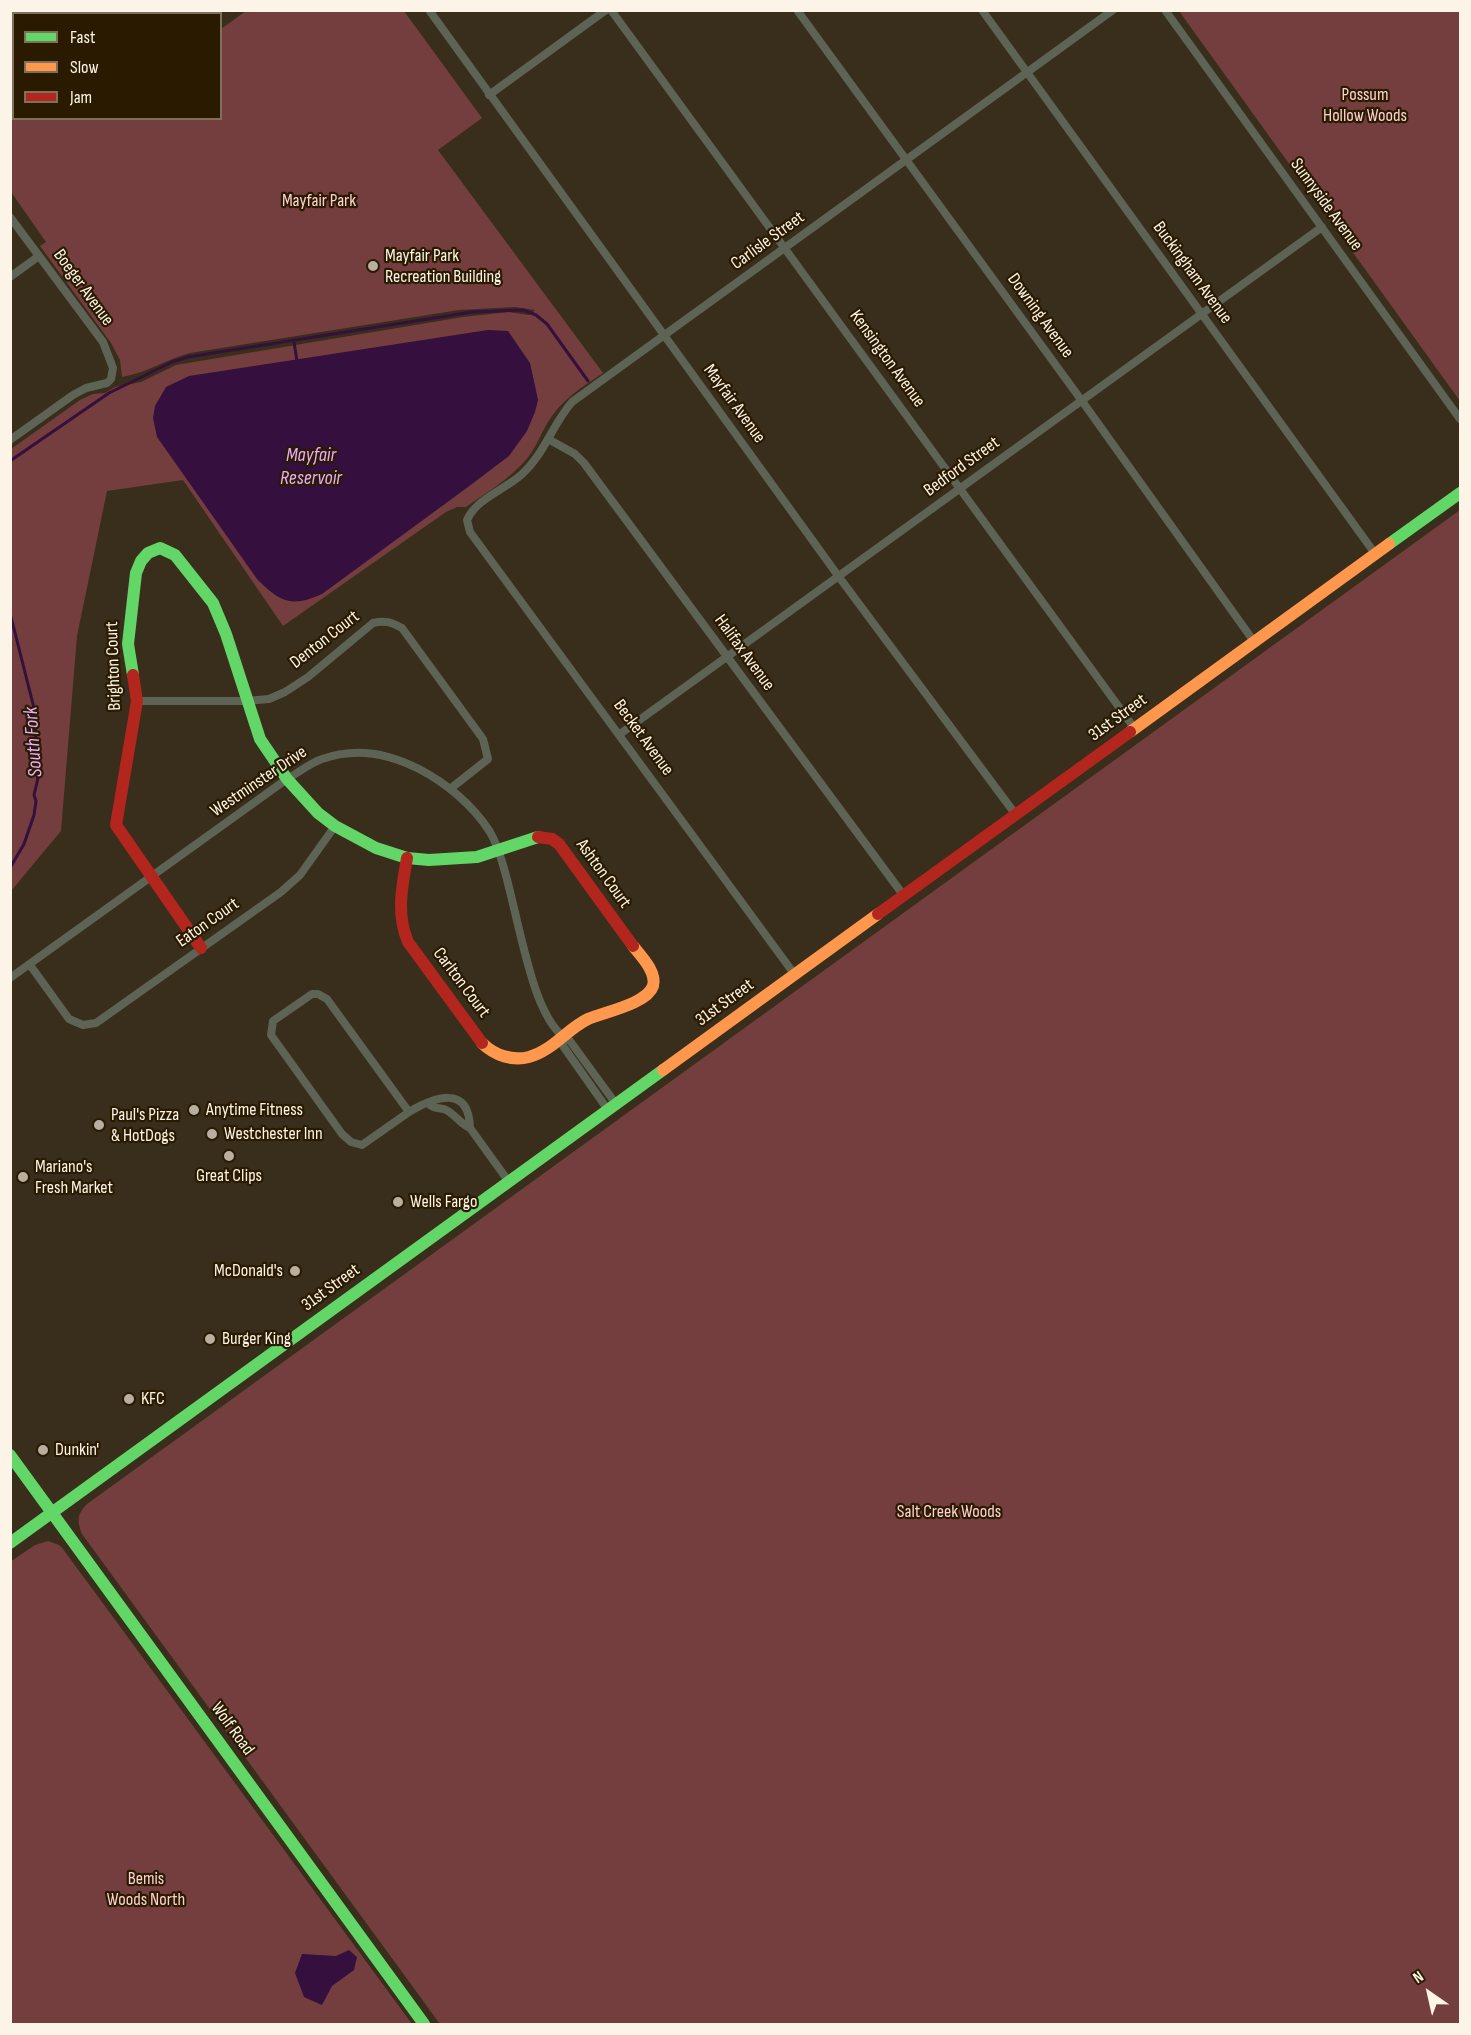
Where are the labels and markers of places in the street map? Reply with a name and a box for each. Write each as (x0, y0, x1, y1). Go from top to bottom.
place label: Mayfair Park Recreation Building (385, 245, 501, 288)
marker: Mayfair Park Recreation Building (366, 259, 380, 273)
place label: Anytime Fitness (206, 1099, 303, 1121)
marker: Anytime Fitness (187, 1103, 201, 1117)
place label: Paul's Pizza & HotDogs (111, 1104, 179, 1146)
marker: Paul's Pizza & HotDogs (92, 1118, 106, 1132)
place label: Westchester Inn (224, 1123, 323, 1145)
marker: Westchester Inn (205, 1127, 219, 1141)
marker: Great Clips (222, 1149, 236, 1163)
place label: Mariano's Fresh Market (35, 1156, 113, 1198)
place label: Great Clips (196, 1165, 262, 1187)
marker: Mariano's Fresh Market (16, 1170, 30, 1184)
place label: Wells Fargo (410, 1191, 477, 1213)
marker: Wells Fargo (391, 1195, 405, 1209)
place label: McDonald's (214, 1260, 283, 1282)
marker: McDonald's (288, 1264, 302, 1278)
place label: Burger King (222, 1328, 291, 1350)
marker: Burger King (203, 1332, 217, 1346)
place label: KFC (141, 1388, 165, 1410)
marker: KFC (122, 1392, 136, 1406)
place label: Dunkin' (55, 1439, 99, 1461)
marker: Dunkin' (36, 1443, 50, 1457)

